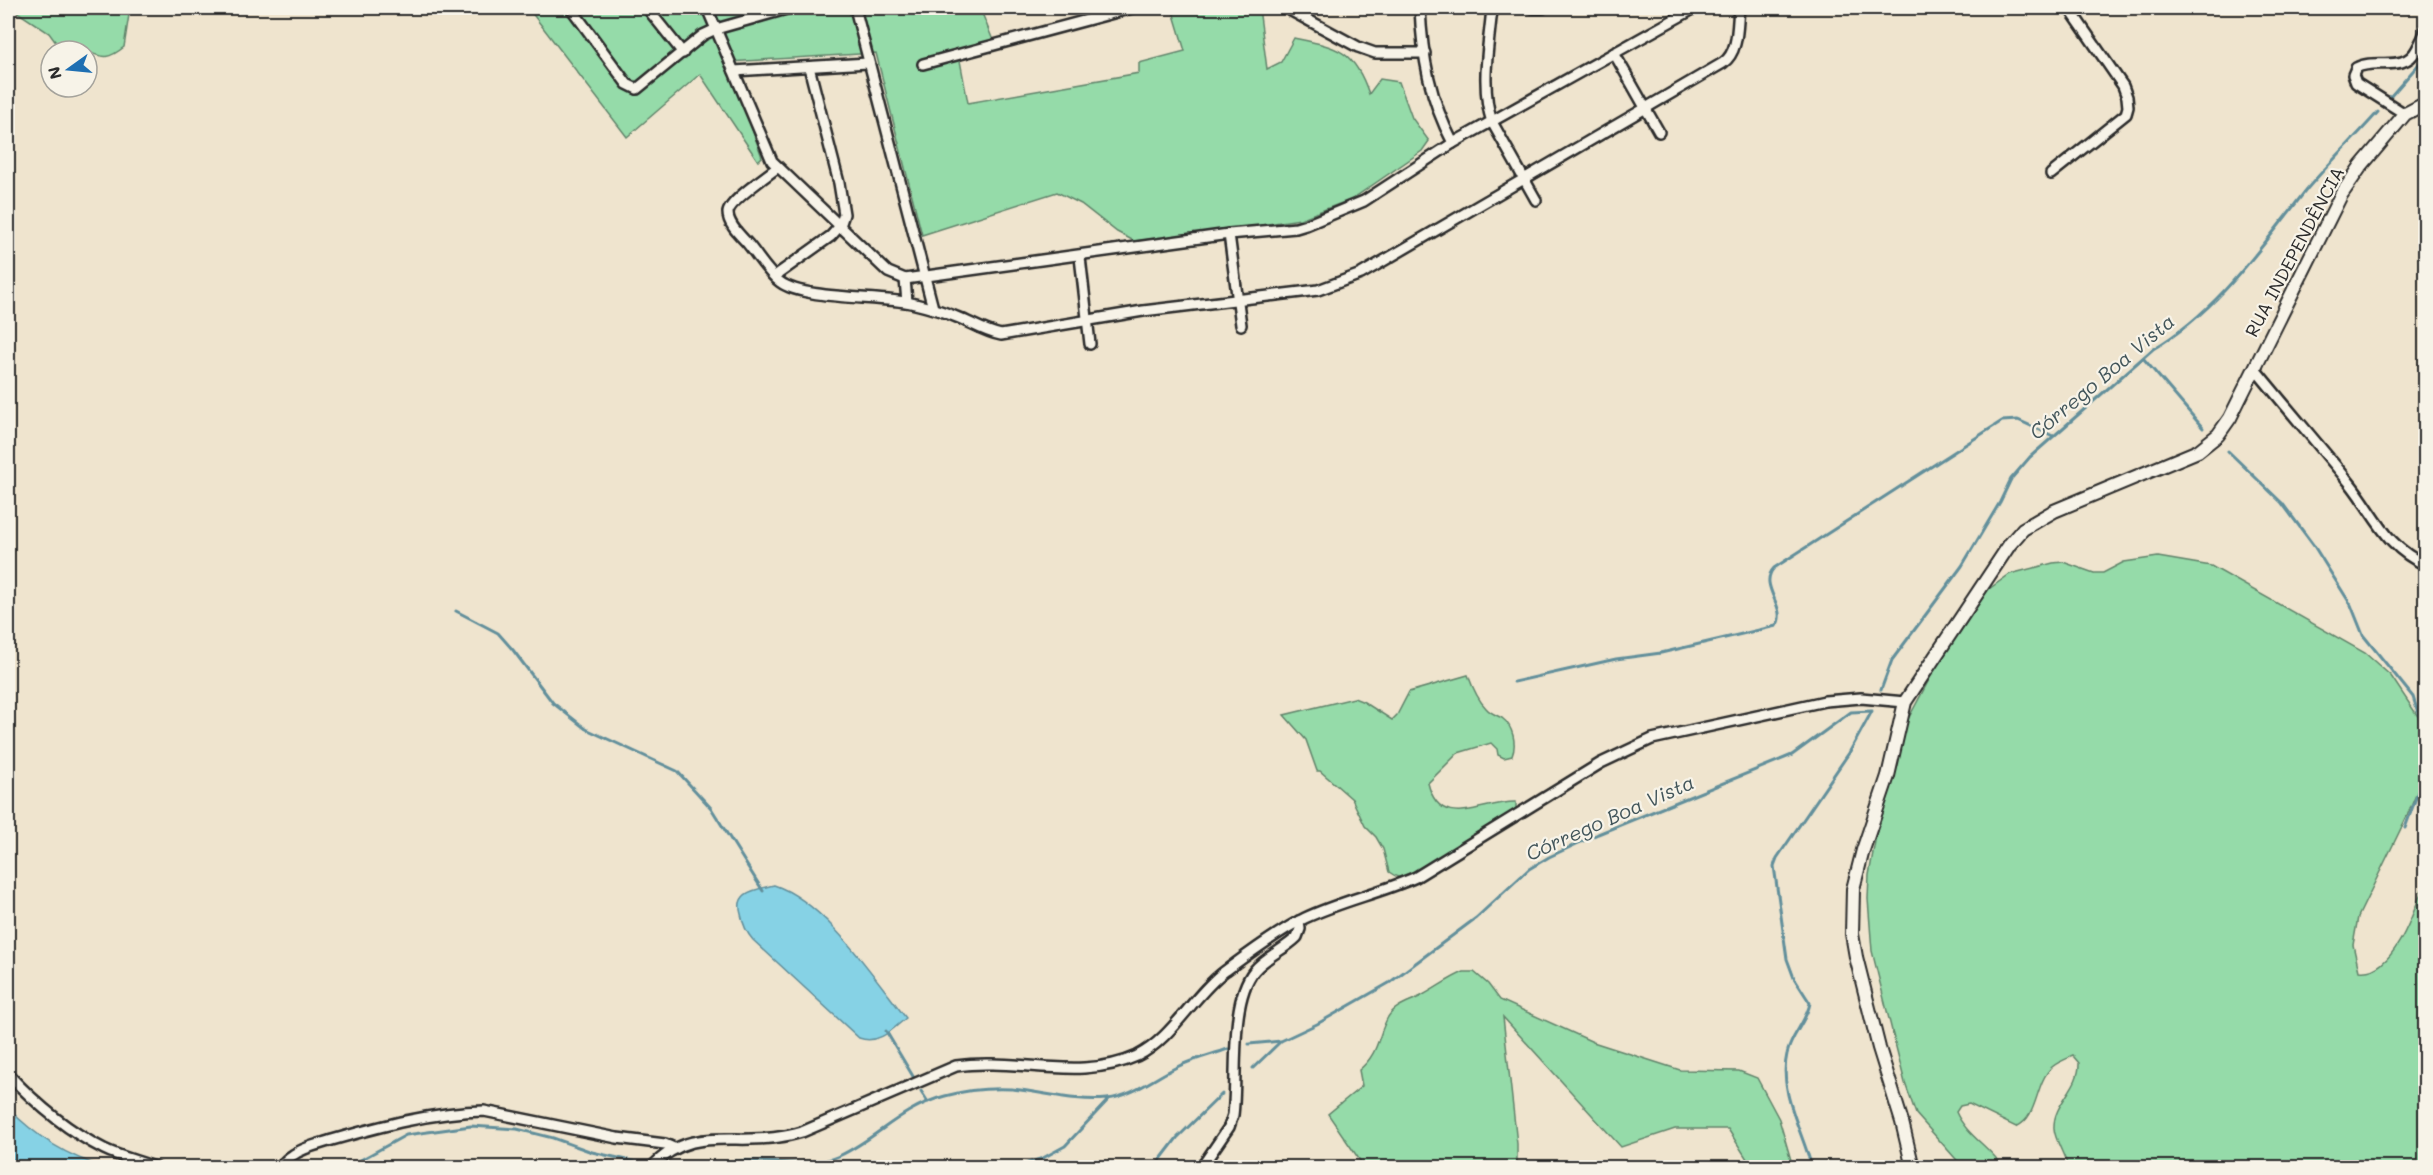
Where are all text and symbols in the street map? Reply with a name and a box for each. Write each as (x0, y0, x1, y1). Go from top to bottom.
north arrow (39, 39, 99, 99)
text: N (42, 64, 66, 82)
street label: RUA INDEPENDÊNCIA (2239, 162, 2349, 341)
water label: Córrego Boa Vista (2023, 308, 2179, 445)
water label: Córrego Boa Vista (1521, 768, 1698, 866)

